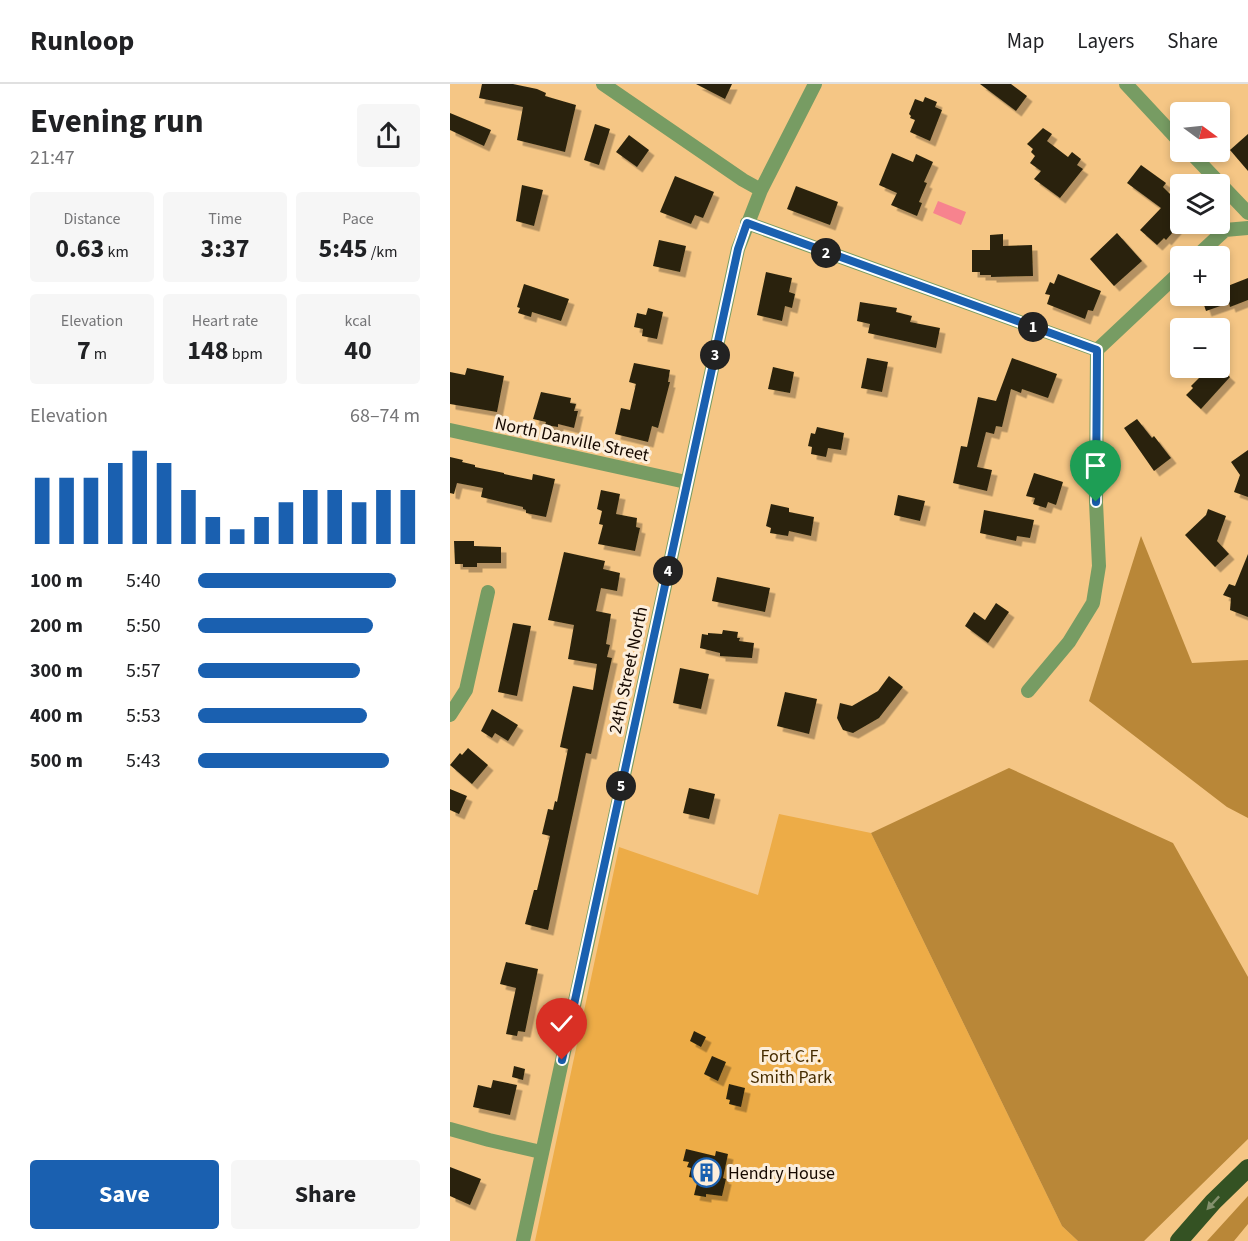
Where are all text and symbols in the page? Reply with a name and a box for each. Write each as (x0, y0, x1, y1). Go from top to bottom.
text: Runloop (30, 21, 134, 61)
text: Map (1007, 26, 1044, 56)
text: Layers (1077, 26, 1134, 56)
text: Share (1167, 26, 1218, 56)
text: Evening run (30, 98, 204, 145)
north arrow (1170, 102, 1230, 162)
map controls (1170, 102, 1230, 378)
button: share (357, 104, 420, 167)
text: 21:47 (30, 144, 75, 172)
button: layers (1170, 174, 1230, 234)
text: Distance (64, 208, 120, 230)
text: Time (208, 208, 242, 230)
text: Pace (342, 208, 374, 230)
text: 0.63 (55, 230, 104, 267)
text: 3:37 (201, 230, 249, 267)
text: 5:45 (319, 230, 368, 267)
pin: 2 (811, 238, 841, 268)
text: km (104, 241, 129, 263)
text: /km (368, 241, 397, 263)
text: 2 (822, 242, 830, 264)
button: + (1170, 246, 1230, 306)
text: Elevation (61, 310, 123, 332)
text: Heart rate (192, 310, 258, 332)
text: kcal (345, 310, 371, 332)
pin: 1 (1018, 312, 1048, 342)
text: 1 (1029, 316, 1037, 338)
button: − (1170, 318, 1230, 378)
text: 7 (77, 332, 91, 369)
text: 148 (187, 332, 228, 369)
text: 40 (344, 332, 372, 369)
pin: 3 (700, 340, 730, 370)
text: m (91, 343, 107, 365)
text: bpm (228, 343, 263, 365)
text: 3 (711, 344, 719, 366)
text: Elevation (30, 402, 108, 430)
text: 68–74 m (350, 402, 420, 430)
street label: North Danville Street (493, 411, 651, 468)
pin (1070, 440, 1121, 502)
icon: arrive (1079, 449, 1112, 482)
pin: 4 (653, 556, 683, 586)
text: 4 (664, 560, 672, 582)
text: 100 m (30, 567, 83, 595)
text: 5:40 (126, 567, 161, 595)
street label: 24th Street North (603, 604, 654, 736)
text: 200 m (30, 612, 83, 640)
text: 5:50 (126, 612, 161, 640)
text: 300 m (30, 657, 83, 685)
text: 5:57 (126, 657, 161, 685)
text: 400 m (30, 702, 83, 730)
text: 5:53 (126, 702, 161, 730)
text: 500 m (30, 747, 83, 775)
text: 5:43 (126, 747, 161, 775)
pin: 5 (606, 771, 636, 801)
text: 5 (617, 775, 625, 797)
pin (536, 998, 587, 1060)
icon: check (545, 1007, 578, 1040)
park label: Fort C.F. Smith Park (750, 1044, 832, 1090)
building icon: Hendry House (691, 1157, 723, 1189)
button: Save (30, 1160, 219, 1229)
button: Share (231, 1160, 420, 1229)
place label: Hendry House (728, 1161, 835, 1186)
one-way arrow (1206, 1196, 1220, 1211)

